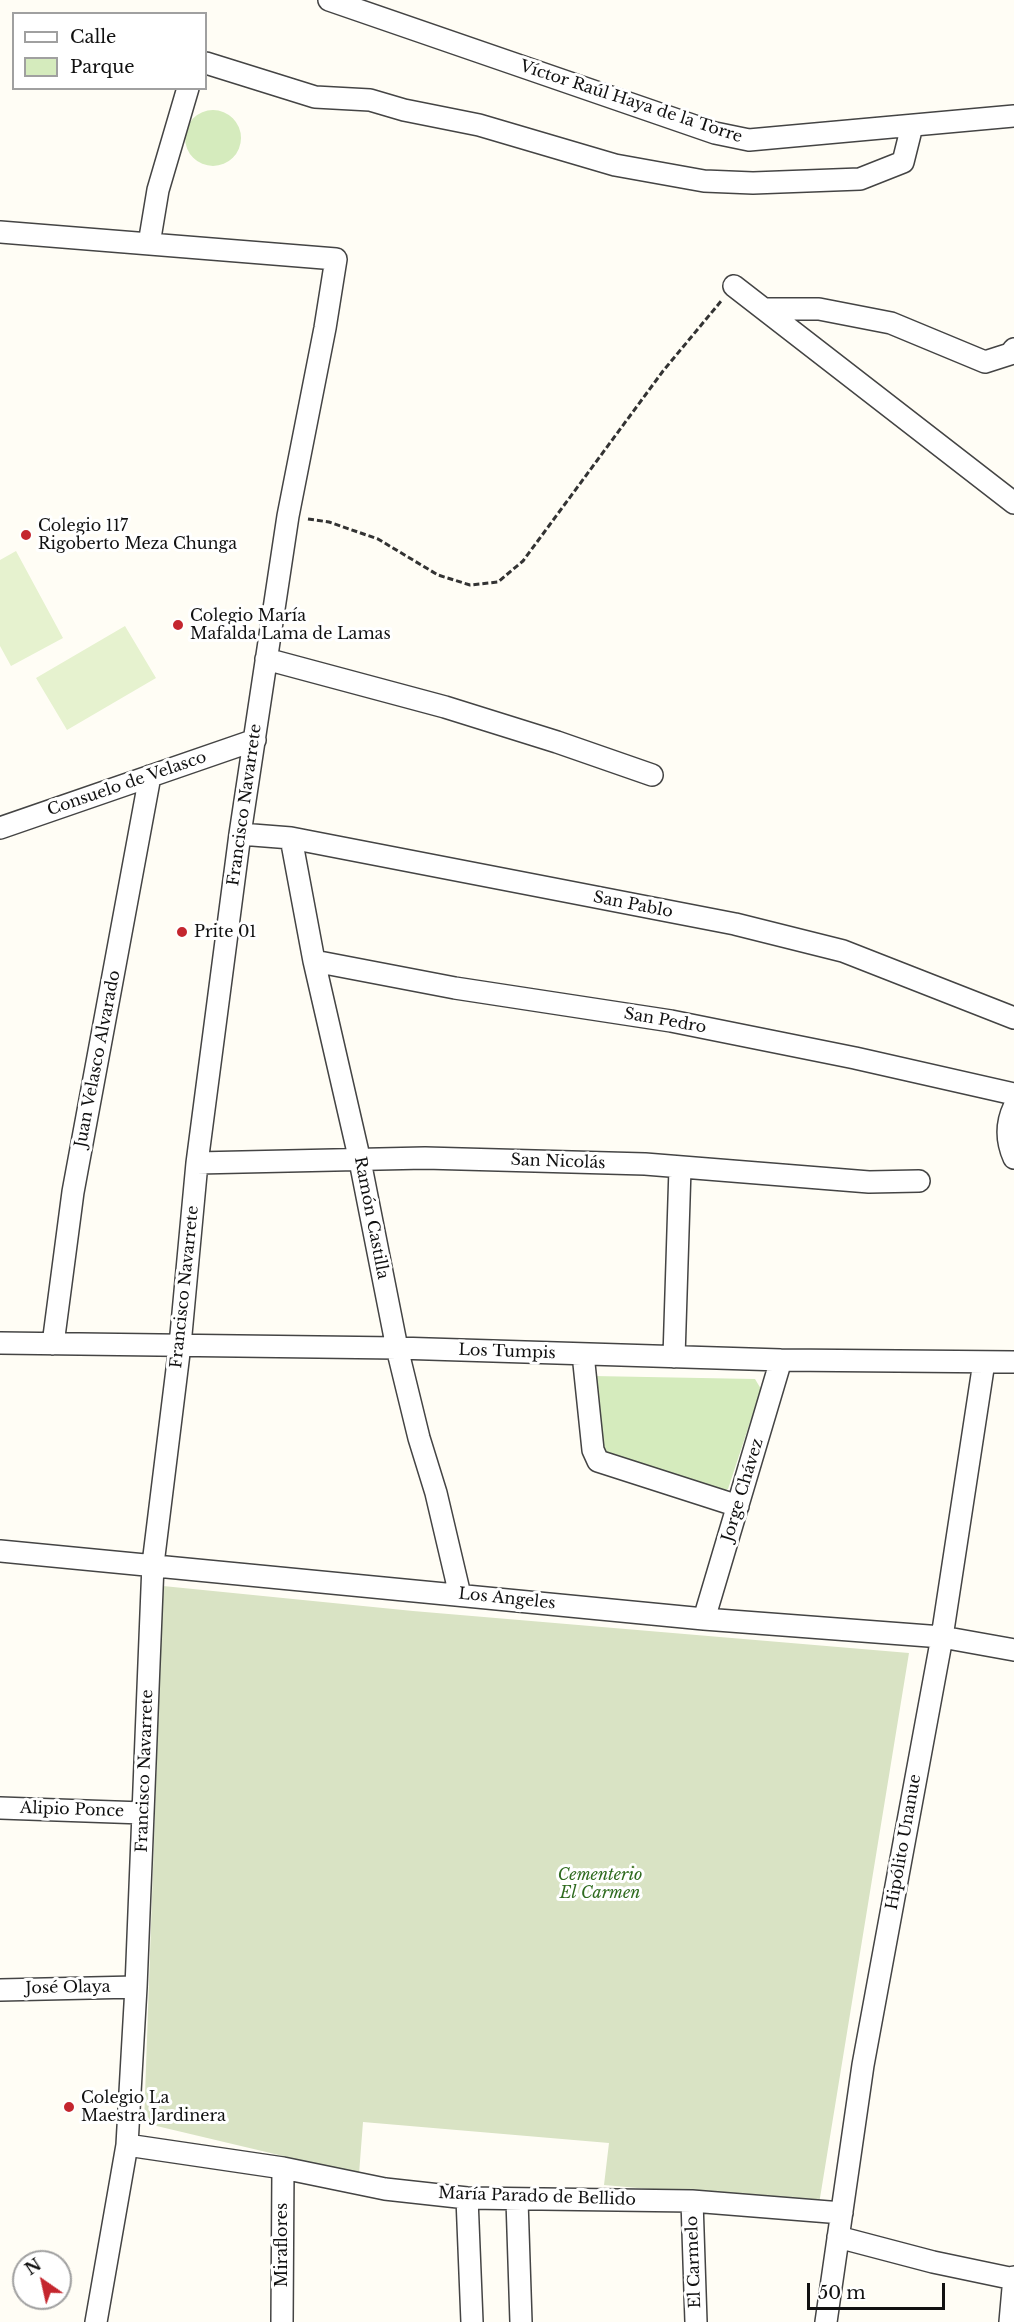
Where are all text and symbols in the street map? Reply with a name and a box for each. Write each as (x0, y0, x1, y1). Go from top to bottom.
legend (12, 12, 207, 90)
text: Calle (70, 26, 116, 48)
text: Parque (70, 56, 135, 78)
street label: Víctor Raúl Haya de la Torre (517, 57, 745, 147)
place label: Colegio 117 Rigoberto Meza Chunga (38, 516, 237, 554)
marker: Colegio 117 Rigoberto Meza Chunga (19, 528, 33, 542)
place label: Colegio María Mafalda Lama de Lamas (190, 606, 391, 644)
marker: Colegio María Mafalda Lama de Lamas (171, 618, 185, 632)
street label: Francisco Navarrete (224, 723, 266, 887)
street label: Consuelo de Velasco (45, 748, 209, 820)
street label: San Pablo (592, 888, 674, 922)
place label: Prite 01 (194, 922, 256, 942)
marker: Prite 01 (175, 925, 189, 939)
street label: Juan Velasco Alvarado (71, 969, 125, 1149)
street label: San Pedro (622, 1004, 708, 1038)
street label: San Nicolás (510, 1151, 606, 1173)
street label: Ramón Castilla (350, 1155, 392, 1281)
street label: Francisco Navarrete (167, 1205, 203, 1369)
street label: Los Tumpis (458, 1341, 556, 1363)
street label: Jorge Chávez (718, 1436, 768, 1544)
street label: Los Angeles (457, 1584, 557, 1614)
street label: Francisco Navarrete (133, 1689, 157, 1853)
street label: Hipólito Unanue (883, 1773, 925, 1911)
street label: Alipio Ponce (20, 1799, 124, 1821)
park label: Cementerio El Carmen (558, 1865, 642, 1903)
street label: José Olaya (25, 1978, 111, 1998)
place label: Colegio La Maestra Jardinera (81, 2088, 226, 2126)
marker: Colegio La Maestra Jardinera (62, 2100, 76, 2114)
street label: María Parado de Bellido (438, 2184, 636, 2210)
street label: Miraflores (272, 2203, 292, 2287)
street label: El Carmelo (683, 2215, 705, 2309)
north arrow (12, 2250, 72, 2310)
text: N (21, 2254, 45, 2279)
scale bar (810, 2271, 948, 2309)
text: 50 m (818, 2282, 866, 2304)

